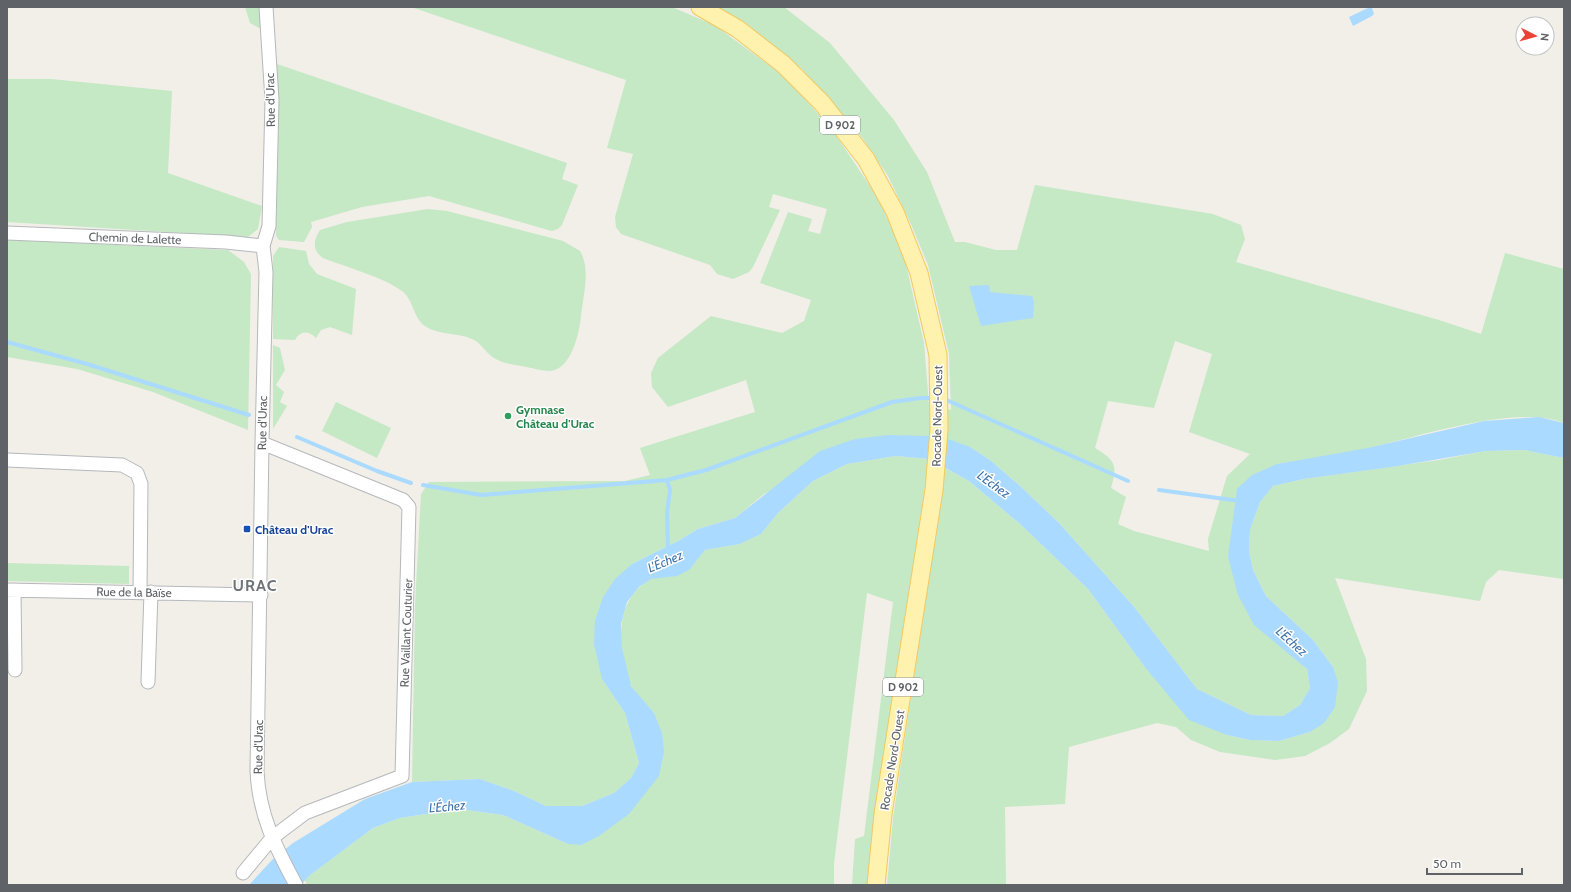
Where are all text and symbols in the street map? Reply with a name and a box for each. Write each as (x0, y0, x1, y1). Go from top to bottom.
north arrow (1515, 16, 1555, 56)
text: N (1538, 32, 1552, 42)
street label: Rue d'Urac (262, 72, 278, 127)
road number: D 902 (820, 116, 860, 134)
street label: Chemin de Lalette (88, 229, 182, 247)
street label: Rocade Nord-Ouest (929, 365, 945, 467)
street label: Rue d'Urac (254, 395, 270, 450)
place label: Gymnase Château d'Urac (516, 402, 595, 431)
marker: Gymnase Château d'Urac (503, 411, 513, 421)
water label: L'Échez (974, 466, 1014, 502)
place label: Château d'Urac (255, 522, 334, 537)
marker: Château d'Urac (242, 524, 252, 534)
water label: L'Échez (645, 545, 685, 576)
district label: URAC (232, 576, 278, 595)
street label: Rue Vaillant Couturier (397, 578, 415, 688)
street label: Rue de la Baïse (96, 584, 172, 600)
water label: L'Échez (1273, 622, 1312, 660)
road number: D 902 (883, 678, 923, 696)
street label: Rocade Nord-Ouest (877, 709, 907, 811)
street label: Rue d'Urac (250, 719, 266, 774)
water label: L'Échez (428, 795, 466, 816)
scale bar (1427, 850, 1522, 876)
text: 50 m (1433, 856, 1461, 871)

